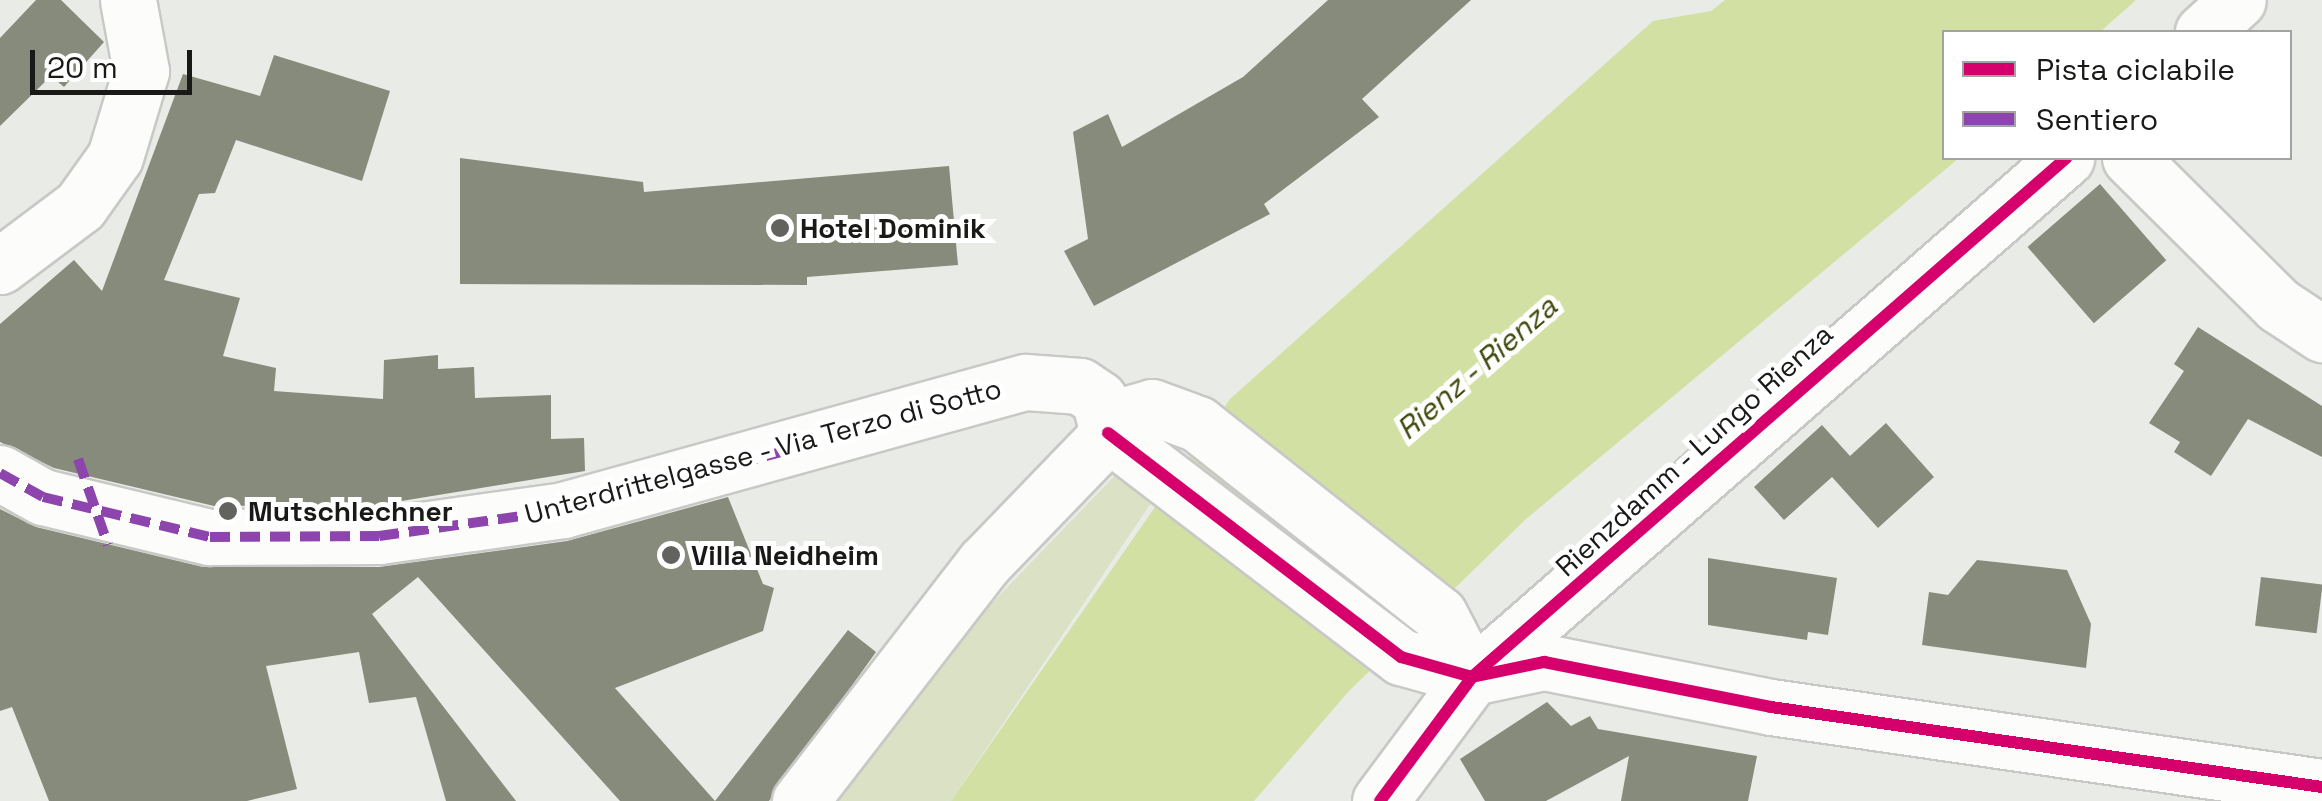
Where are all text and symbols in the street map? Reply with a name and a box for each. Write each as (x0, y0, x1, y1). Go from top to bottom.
scale bar (35, 30, 198, 92)
legend (1942, 30, 2292, 160)
text: 20 m (47, 48, 118, 87)
text: Pista ciclabile (2036, 50, 2235, 89)
text: Sentiero (2036, 100, 2158, 139)
place label: Hotel Dominik (800, 211, 986, 245)
marker: Hotel Dominik (769, 217, 791, 239)
water label: Rienz - Rienza (1389, 288, 1565, 448)
street label: Rienzdamm - Lungo Rienza (1548, 316, 1840, 584)
street label: Unterdrittelgasse - Via Terzo di Sotto (520, 371, 1006, 531)
place label: Mutschlechner (248, 494, 453, 528)
marker: Mutschlechner (217, 500, 239, 522)
place label: Villa Neidheim (691, 538, 879, 572)
marker: Villa Neidheim (660, 544, 682, 566)

